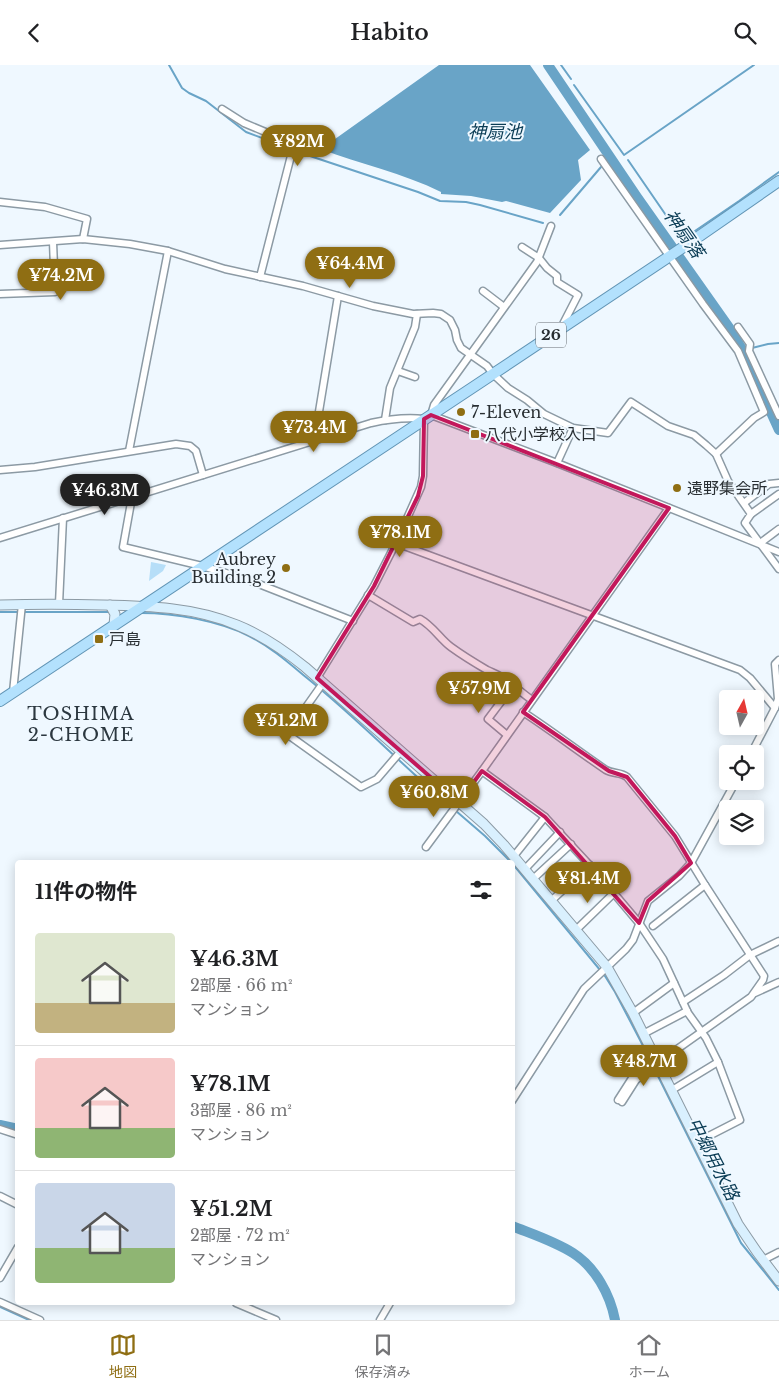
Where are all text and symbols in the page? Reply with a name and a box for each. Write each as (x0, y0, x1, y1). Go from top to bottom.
icon: back (20, 19, 48, 47)
text: Habito (350, 19, 429, 46)
icon: search (731, 19, 759, 47)
water label: 神扇池 (468, 121, 524, 143)
pin: ¥82M (268, 124, 328, 167)
text: ¥82M (272, 131, 324, 151)
water label: 神扇落 (660, 206, 710, 265)
pin: ¥64.4M (309, 247, 391, 289)
text: ¥64.4M (316, 253, 384, 273)
pin: ¥74.2M (20, 259, 102, 301)
text: ¥74.2M (28, 265, 94, 285)
road number: 26 (536, 323, 566, 347)
place label: 7-Eleven (471, 402, 541, 422)
marker: 7-Eleven (455, 406, 467, 418)
pin: ¥73.4M (273, 411, 355, 453)
text: ¥73.4M (281, 417, 347, 437)
place label: 八代小学校入口 (485, 424, 597, 444)
marker: 八代小学校入口 (469, 428, 481, 440)
pin: ¥46.3M (64, 473, 146, 516)
place label: 遠野集会所 (687, 478, 767, 498)
text: ¥46.3M (71, 480, 139, 500)
marker: 遠野集会所 (671, 482, 683, 494)
pin: ¥78.1M (359, 515, 441, 558)
text: ¥78.1M (369, 522, 431, 542)
place label: Aubrey Building 2 (191, 549, 277, 587)
marker: Aubrey Building 2 (280, 562, 292, 574)
place label: 戸島 (109, 629, 141, 649)
marker: 戸島 (93, 633, 105, 645)
pin: ¥57.9M (438, 671, 520, 714)
text: ¥57.9M (447, 678, 511, 698)
north arrow (719, 690, 764, 735)
map controls (719, 690, 764, 845)
district label: TOSHIMA 2-CHOME (27, 703, 135, 746)
pin: ¥51.2M (245, 703, 327, 746)
text: ¥51.2M (254, 710, 318, 730)
button: locate (719, 745, 764, 790)
pin: ¥60.8M (393, 775, 475, 818)
text: ¥60.8M (400, 782, 468, 802)
button: layers (719, 800, 764, 845)
pin: ¥81.4M (547, 861, 629, 904)
text: ¥81.4M (556, 868, 620, 888)
icon: filters (467, 876, 495, 904)
text: 11件の物件 (35, 879, 137, 905)
text: ¥46.3M (190, 946, 279, 972)
icon: home (75, 953, 135, 1013)
text: 2部屋 · 66 m² (190, 975, 293, 995)
text: マンション (190, 999, 270, 1019)
pin: ¥48.7M (603, 1045, 685, 1087)
text: ¥48.7M (611, 1051, 677, 1071)
text: ¥78.1M (190, 1071, 271, 1097)
icon: home (75, 1078, 135, 1138)
text: 3部屋 · 86 m² (190, 1100, 292, 1120)
water label: 中郷用水路 (683, 1114, 744, 1206)
text: マンション (190, 1124, 270, 1144)
text: ¥51.2M (190, 1196, 273, 1222)
icon: home (75, 1203, 135, 1263)
text: 2部屋 · 72 m² (190, 1225, 290, 1245)
text: マンション (190, 1249, 270, 1269)
tab: 地図 (109, 1331, 137, 1381)
tab: 保存済み (355, 1331, 411, 1381)
tab: ホーム (628, 1331, 670, 1381)

